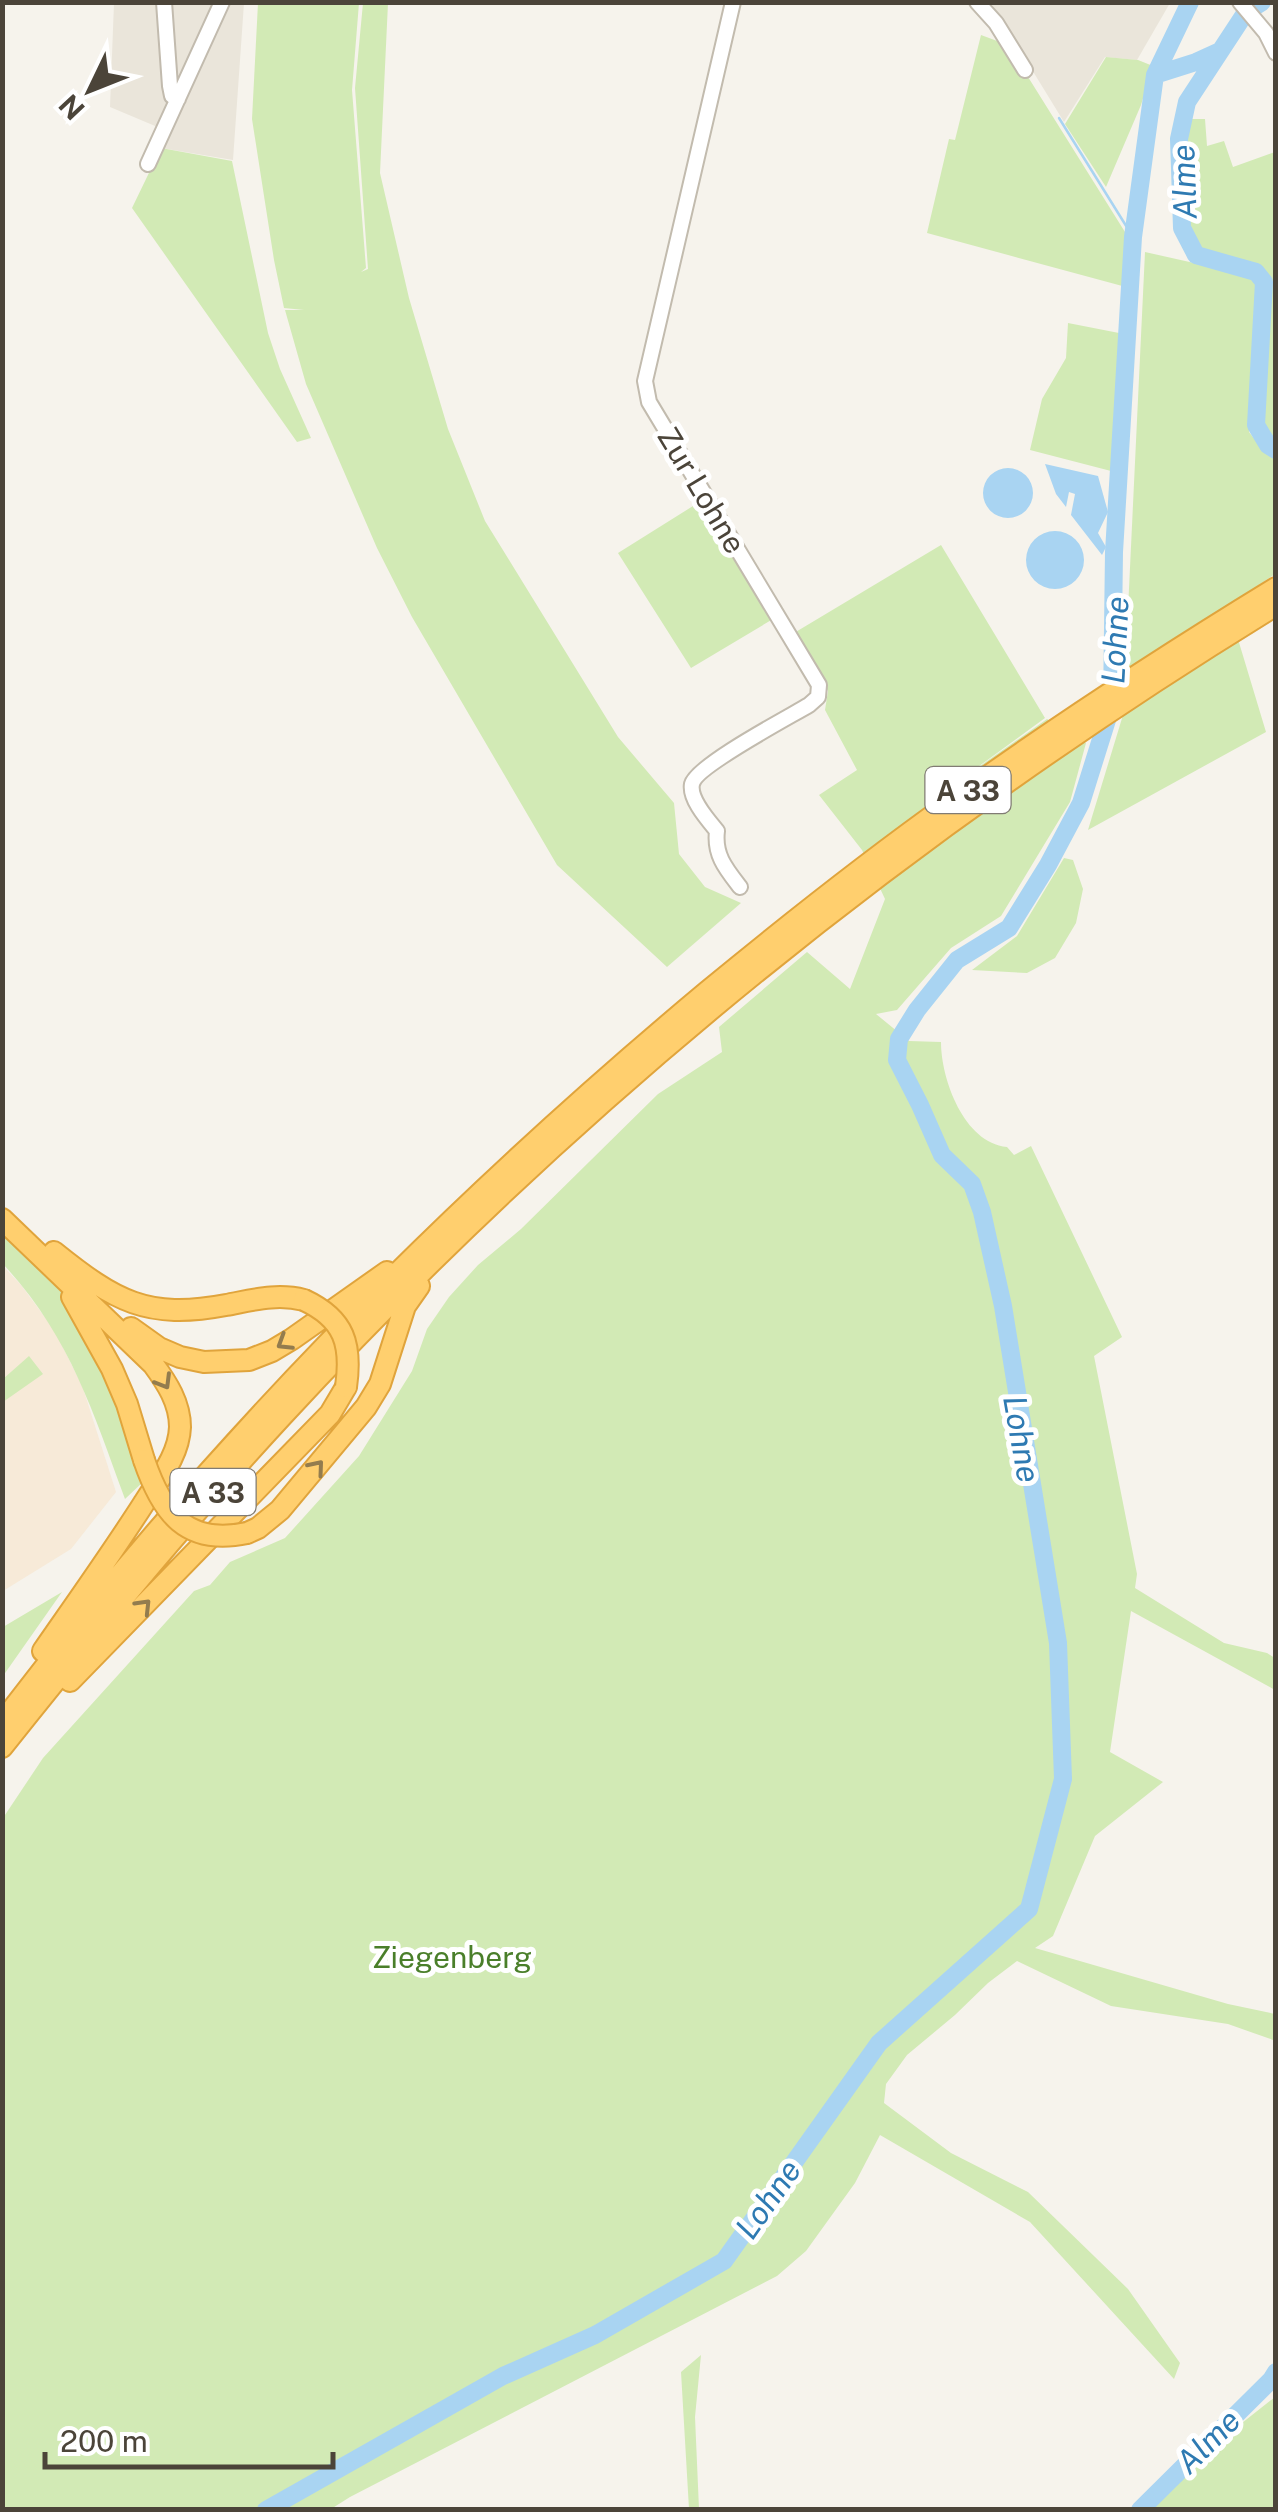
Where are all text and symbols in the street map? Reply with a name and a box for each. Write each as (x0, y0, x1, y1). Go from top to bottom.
north arrow (40, 40, 140, 140)
text: N (52, 88, 91, 127)
water label: Alme (1164, 144, 1204, 220)
street label: Zur Lohne (650, 420, 754, 560)
water label: Lohne (1094, 595, 1136, 685)
road number: A 33 (926, 767, 1010, 813)
one-way arrow (277, 1331, 295, 1350)
one-way arrow (152, 1371, 171, 1389)
water label: Lohne (996, 1393, 1048, 1485)
one-way arrow (305, 1460, 323, 1478)
road number: A 33 (170, 1469, 256, 1515)
one-way arrow (132, 1600, 150, 1618)
park label: Ziegenberg (372, 1939, 532, 1975)
water label: Lohne (728, 2152, 808, 2246)
water label: Alme (1168, 2401, 1248, 2481)
scale bar (45, 2407, 332, 2469)
text: 200 m (60, 2423, 148, 2459)

